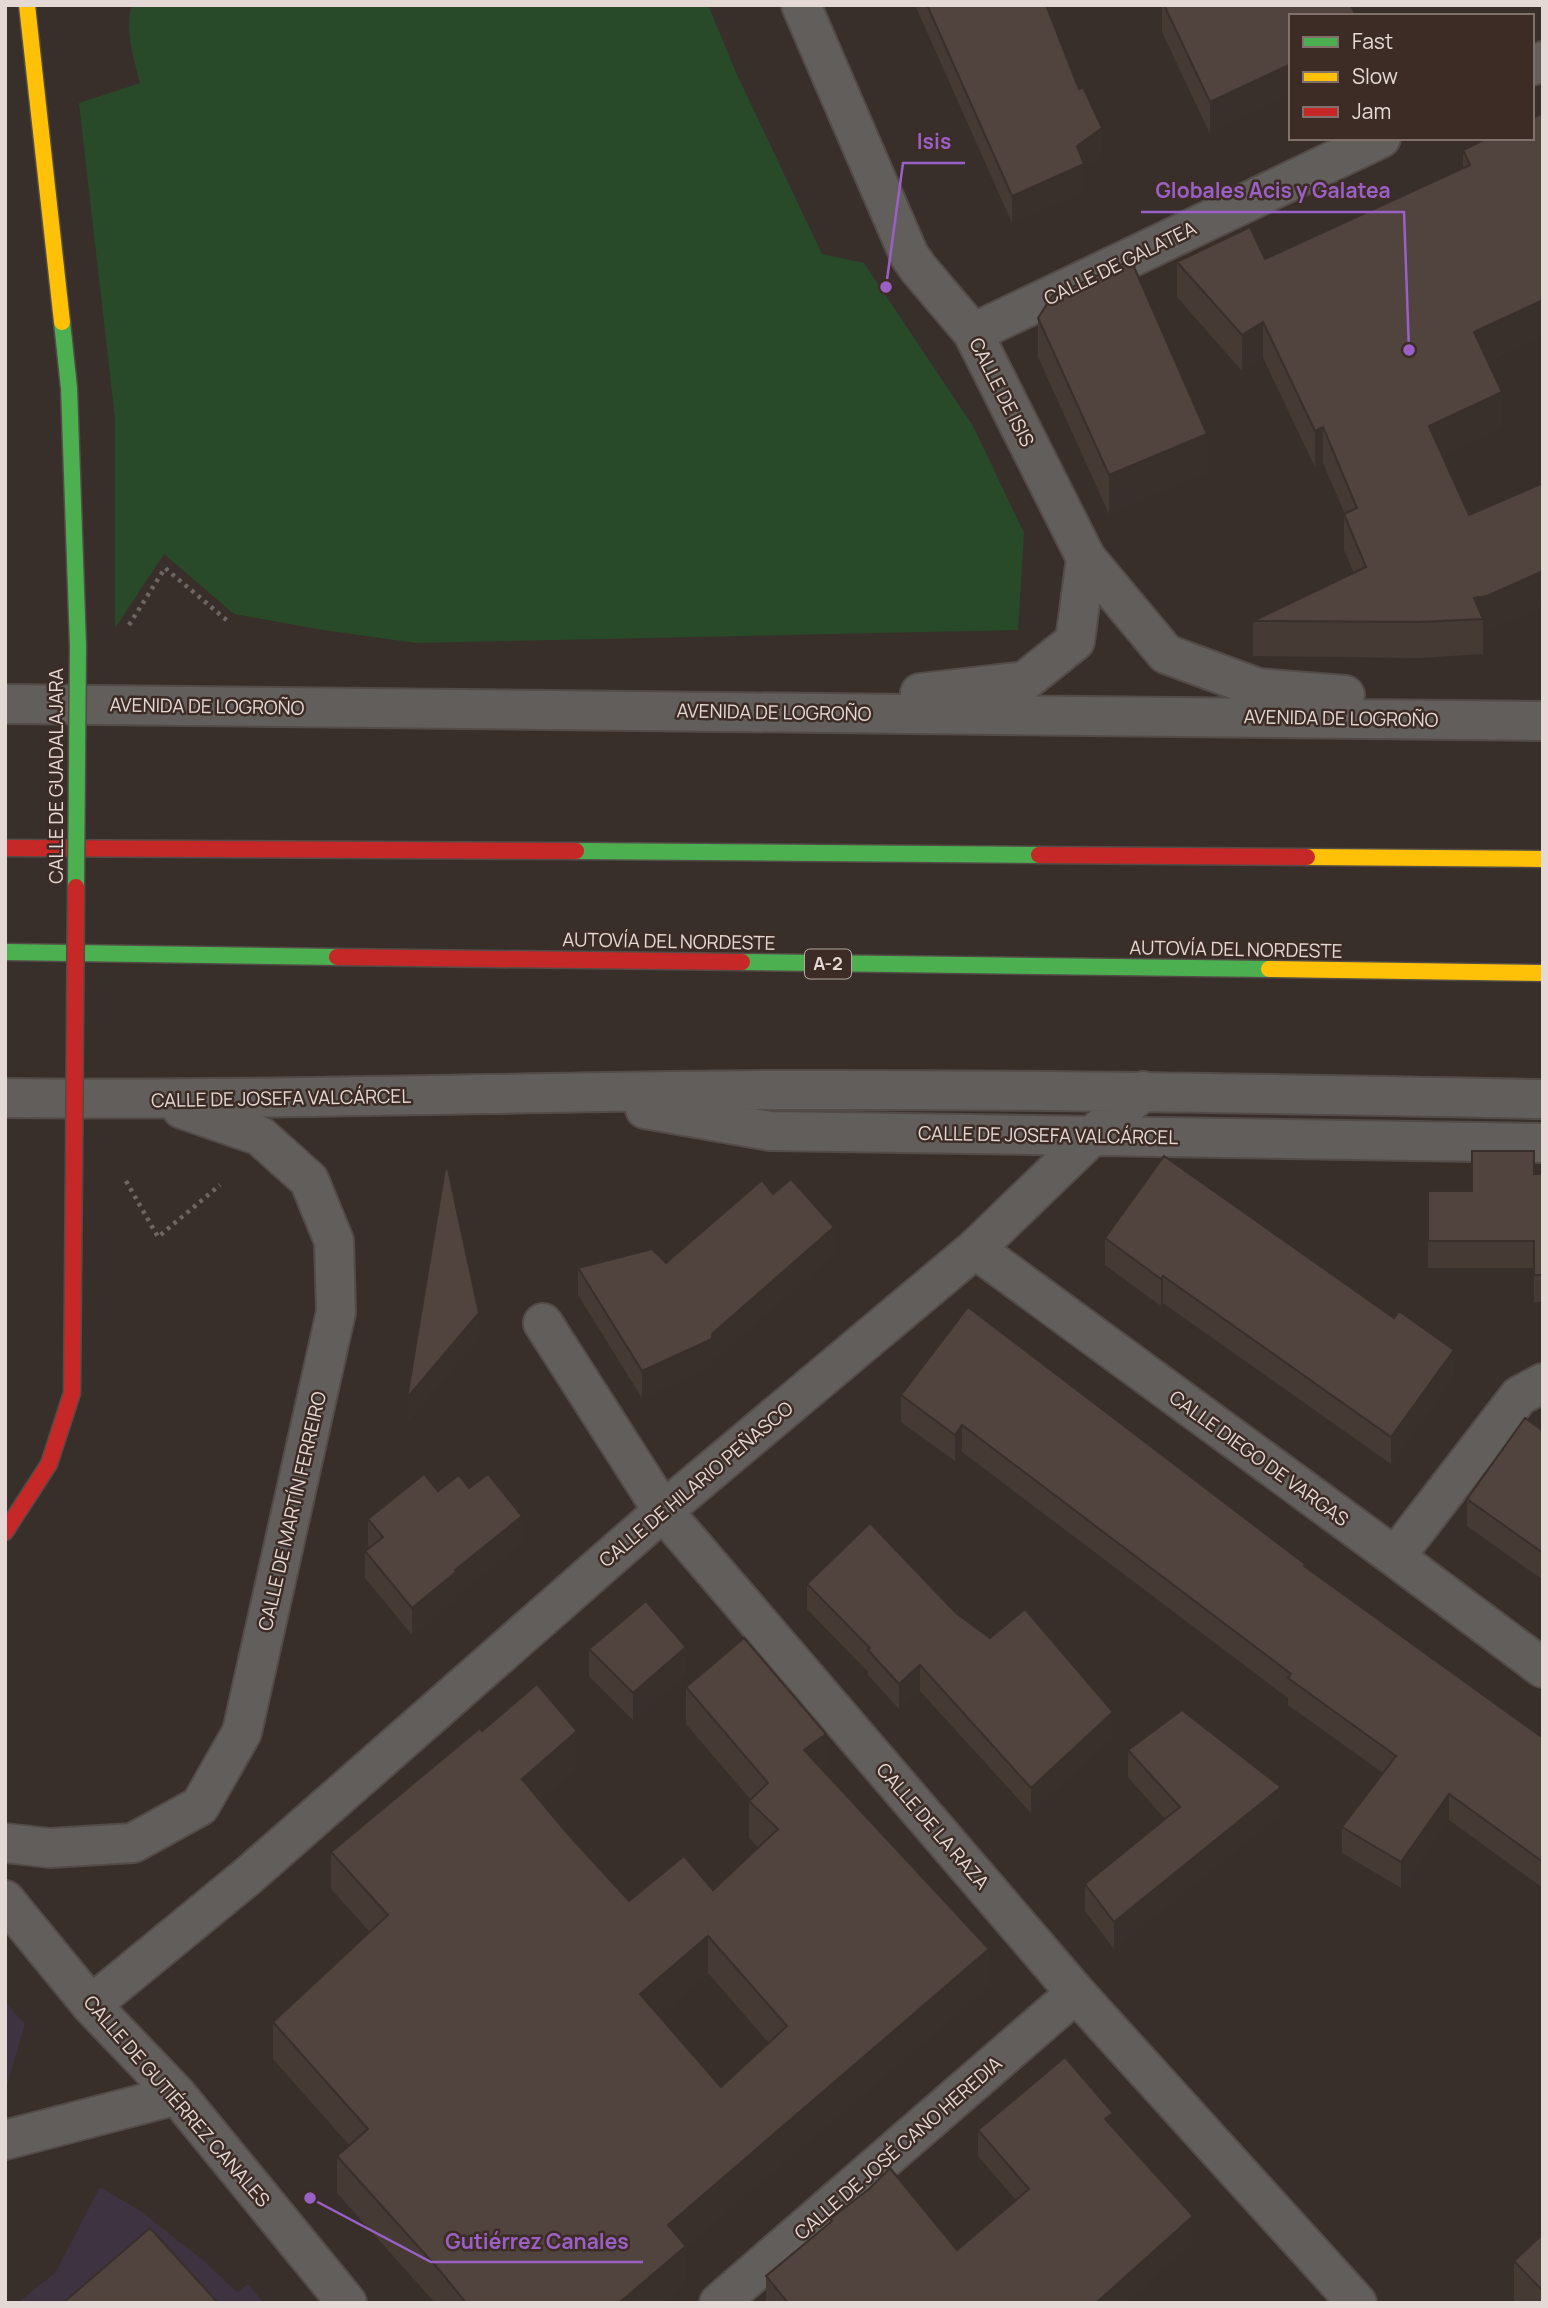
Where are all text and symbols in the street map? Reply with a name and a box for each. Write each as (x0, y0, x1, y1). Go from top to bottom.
legend (1289, 14, 1534, 140)
text: Fast (1352, 27, 1393, 55)
text: Slow (1352, 62, 1398, 90)
text: Jam (1352, 97, 1391, 125)
callout: Isis (903, 121, 965, 163)
text: Isis (917, 127, 951, 155)
callout: Globales Acis y Galatea (1141, 170, 1404, 212)
text: Globales Acis y Galatea (1155, 176, 1391, 204)
street label: CALLE DE GALATEA (1039, 215, 1201, 311)
street label: CALLE DE ISIS (963, 333, 1041, 451)
street label: CALLE DE GUADALAJARA (43, 668, 69, 884)
street label: AVENIDA DE LOGROÑO (109, 691, 305, 721)
street label: AVENIDA DE LOGROÑO (676, 697, 872, 727)
street label: AVENIDA DE LOGROÑO (1243, 703, 1439, 733)
street label: AUTOVÍA DEL NORDESTE (562, 926, 776, 956)
street label: AUTOVÍA DEL NORDESTE (1129, 934, 1343, 964)
road number: A-2 (805, 950, 851, 979)
street label: CALLE DE JOSEFA VALCÁRCEL (151, 1083, 412, 1113)
street label: CALLE DE JOSEFA VALCÁRCEL (918, 1120, 1179, 1150)
street label: CALLE DIEGO DE VARGAS (1164, 1384, 1354, 1532)
street label: CALLE DE MARTÍN FERREIRO (252, 1389, 332, 1633)
street label: CALLE DE HILARIO PEÑASCO (593, 1395, 799, 1573)
street label: CALLE DE LA RAZA (871, 1757, 995, 1895)
street label: CALLE DE GUTIÉRREZ CANALES (78, 1990, 276, 2212)
street label: CALLE DE JOSÉ CANO HEREDIA (789, 2051, 1007, 2245)
callout: Gutiérrez Canales (431, 2220, 643, 2262)
text: Gutiérrez Canales (445, 2227, 629, 2255)

